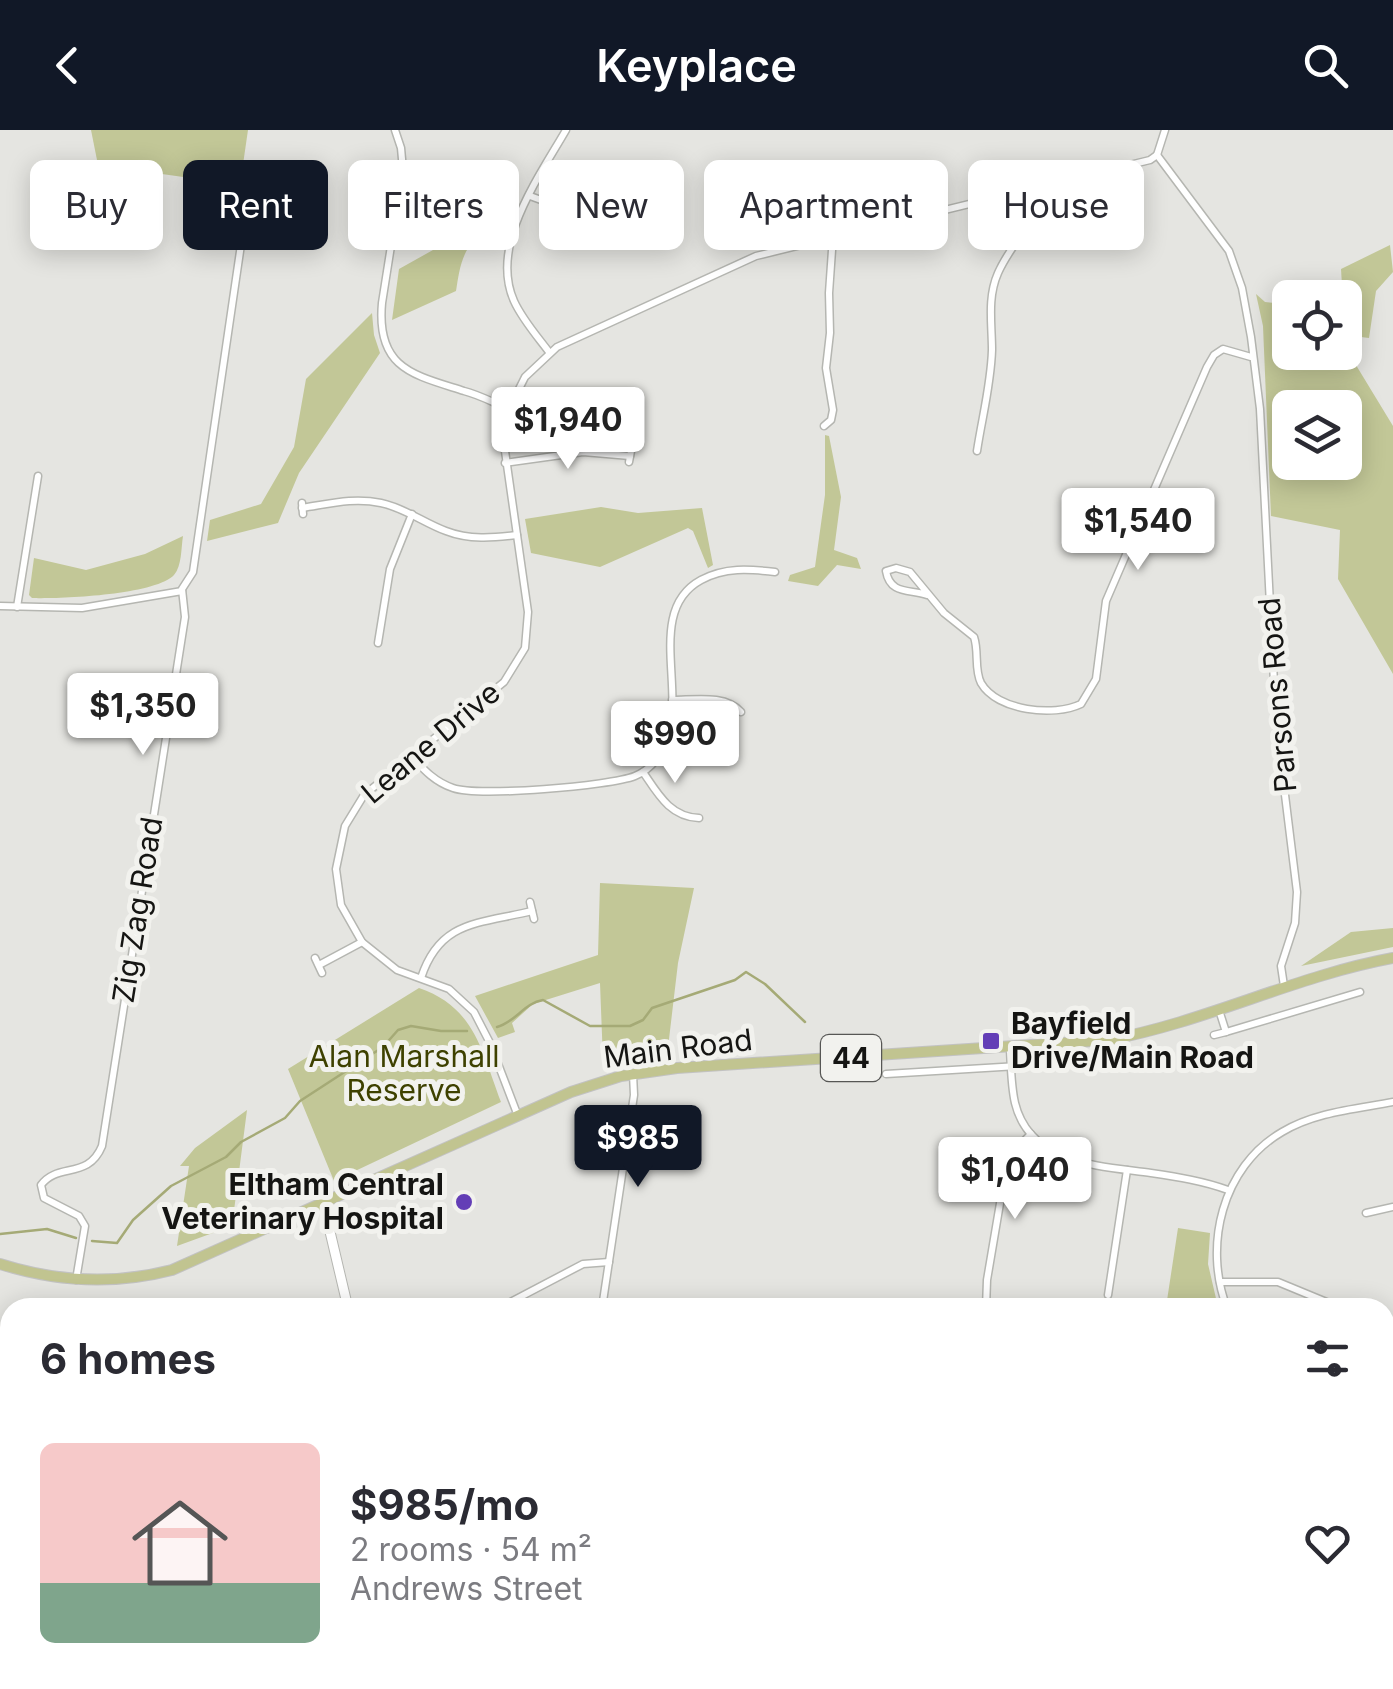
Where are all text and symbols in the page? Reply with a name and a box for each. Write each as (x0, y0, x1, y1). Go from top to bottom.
icon: back (40, 38, 95, 93)
text: Keyplace (596, 38, 797, 93)
icon: search (1298, 38, 1353, 93)
chip: Buy (30, 160, 163, 250)
chip: Rent (183, 160, 328, 250)
chip: Filters (348, 160, 519, 250)
chip: New (539, 160, 684, 250)
chip: Apartment (704, 160, 948, 250)
chip: House (968, 160, 1144, 250)
map controls (1272, 280, 1362, 480)
button: locate (1272, 280, 1362, 370)
pin: $1,940 (487, 387, 649, 472)
button: layers (1272, 390, 1362, 480)
text: $1,940 (513, 400, 623, 439)
pin: $1,540 (1057, 488, 1219, 573)
text: $1,540 (1084, 501, 1192, 540)
street label: Parsons Road (1251, 596, 1303, 794)
pin: $1,350 (62, 673, 224, 758)
street label: Leane Drive (354, 674, 507, 811)
text: $1,350 (89, 686, 197, 725)
pin: $990 (616, 701, 734, 786)
text: $990 (633, 714, 717, 753)
street label: Zig Zag Road (105, 814, 169, 1005)
place label: Bayfield Drive/Main Road (1011, 1005, 1254, 1075)
street label: Main Road (601, 1021, 754, 1075)
marker: Bayfield Drive/Main Road (980, 1030, 1002, 1052)
road number: 44 (821, 1035, 881, 1081)
park label: Alan Marshall Reserve (308, 1038, 500, 1108)
pin: $985 (579, 1105, 697, 1190)
text: $985 (596, 1118, 680, 1157)
pin: $1,040 (934, 1137, 1096, 1222)
text: $1,040 (960, 1150, 1070, 1189)
place label: Eltham Central Veterinary Hospital (161, 1166, 444, 1236)
marker: Eltham Central Veterinary Hospital (453, 1191, 475, 1213)
icon: filters (1300, 1331, 1355, 1386)
text: 6 homes (40, 1333, 216, 1384)
text: $985/mo (350, 1479, 539, 1530)
icon: home (120, 1483, 240, 1603)
icon: heart (1300, 1516, 1355, 1571)
text: 2 rooms · 54 m² (350, 1530, 592, 1569)
text: Andrews Street (350, 1569, 583, 1608)

